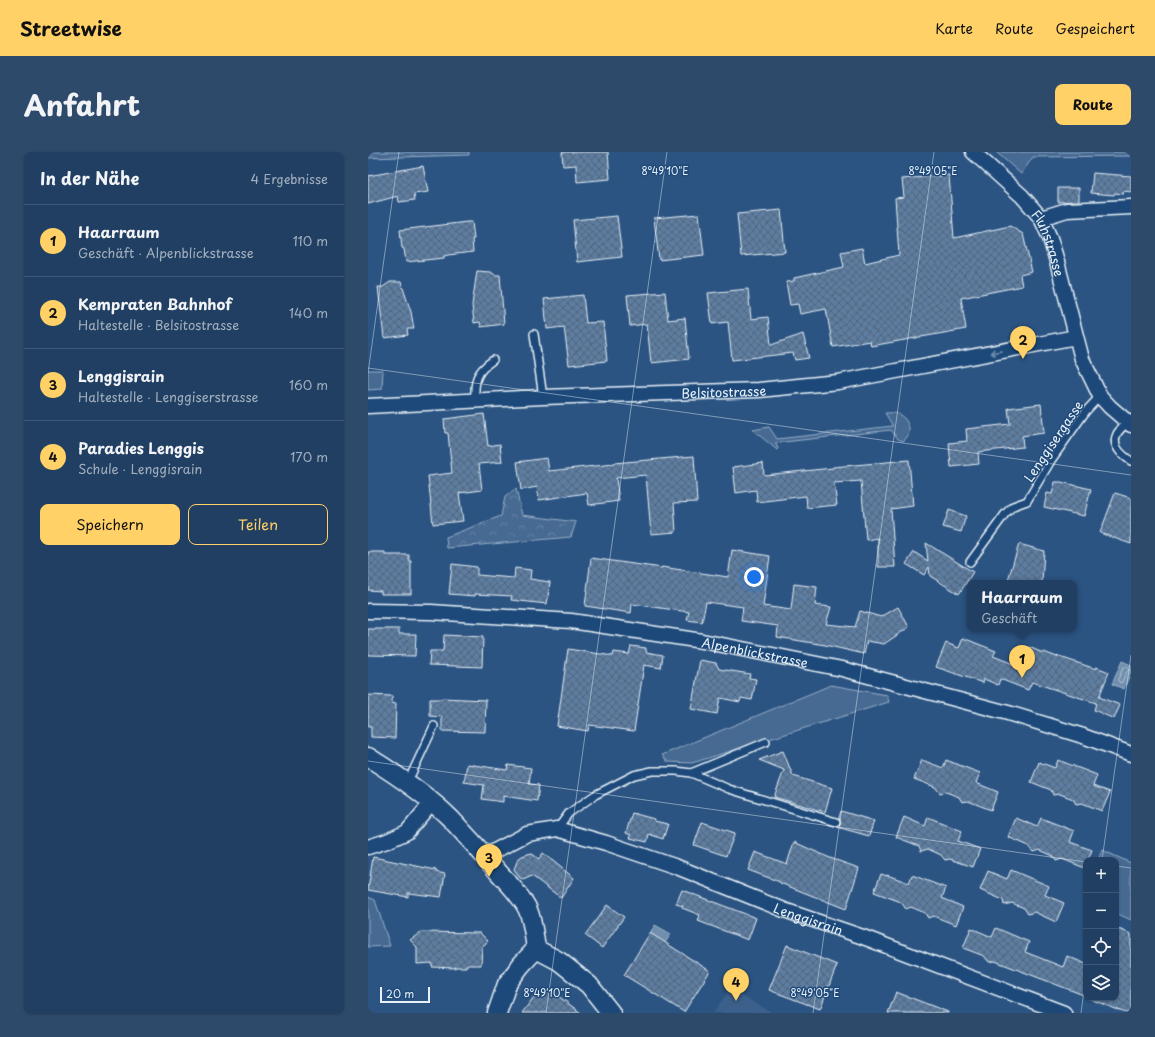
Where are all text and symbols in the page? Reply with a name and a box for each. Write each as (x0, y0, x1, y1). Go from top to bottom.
text: Streetwise (20, 14, 122, 42)
text: Karte (935, 18, 973, 39)
text: Route (995, 18, 1033, 39)
text: Gespeichert (1055, 18, 1135, 39)
text: Anfahrt (24, 83, 140, 126)
button: Route (1055, 84, 1131, 125)
text: 8°49'10"E (641, 163, 689, 178)
text: 8°49'05"E (909, 163, 958, 178)
text: In der Nähe (40, 165, 139, 191)
text: 4 Ergebnisse (251, 169, 328, 188)
street label: Fluhstrasse (1028, 205, 1070, 278)
text: Haarraum (78, 220, 160, 243)
text: 1 (50, 231, 56, 250)
text: 110 m (293, 231, 328, 250)
text: Geschäft · Alpenblickstrasse (78, 243, 254, 262)
text: Kempraten Bahnhof (78, 292, 232, 315)
text: 2 (48, 303, 58, 322)
text: 140 m (289, 303, 328, 322)
text: Haltestelle · Belsitostrasse (78, 315, 239, 334)
pin: 2 (1010, 326, 1036, 359)
one-way arrow (990, 348, 1003, 356)
text: Lenggisrain (78, 364, 165, 387)
text: 3 (49, 375, 57, 394)
text: 160 m (289, 375, 328, 394)
street label: Belsitostrasse (681, 380, 767, 402)
text: Haltestelle · Lenggiserstrasse (78, 387, 258, 406)
street label: Lenggisergasse (1019, 397, 1087, 485)
text: Paradies Lenggis (78, 436, 204, 459)
text: 4 (49, 447, 57, 466)
text: 170 m (290, 447, 328, 466)
text: Schule · Lenggisrain (78, 459, 202, 478)
button: Speichern (40, 504, 180, 545)
button: Teilen (188, 504, 328, 545)
your location (744, 567, 764, 587)
popup (967, 580, 1077, 632)
text: Haarraum (981, 585, 1063, 608)
text: Geschäft (981, 608, 1037, 627)
street label: Alpenblickstrasse (700, 632, 810, 672)
pin: 1 (1009, 645, 1035, 678)
pin: 3 (476, 844, 502, 877)
map controls (1083, 857, 1119, 1001)
button: + (1083, 857, 1119, 893)
button: − (1083, 893, 1119, 929)
street label: Lenggisrain (771, 897, 846, 939)
button: locate (1083, 929, 1119, 965)
button: layers (1083, 965, 1119, 1001)
pin: 4 (723, 968, 749, 1001)
scale bar (380, 985, 430, 1004)
text: 20 m (386, 985, 414, 1002)
text: 8°49'10"E (523, 985, 571, 1000)
text: 8°49'05"E (791, 985, 840, 1000)

